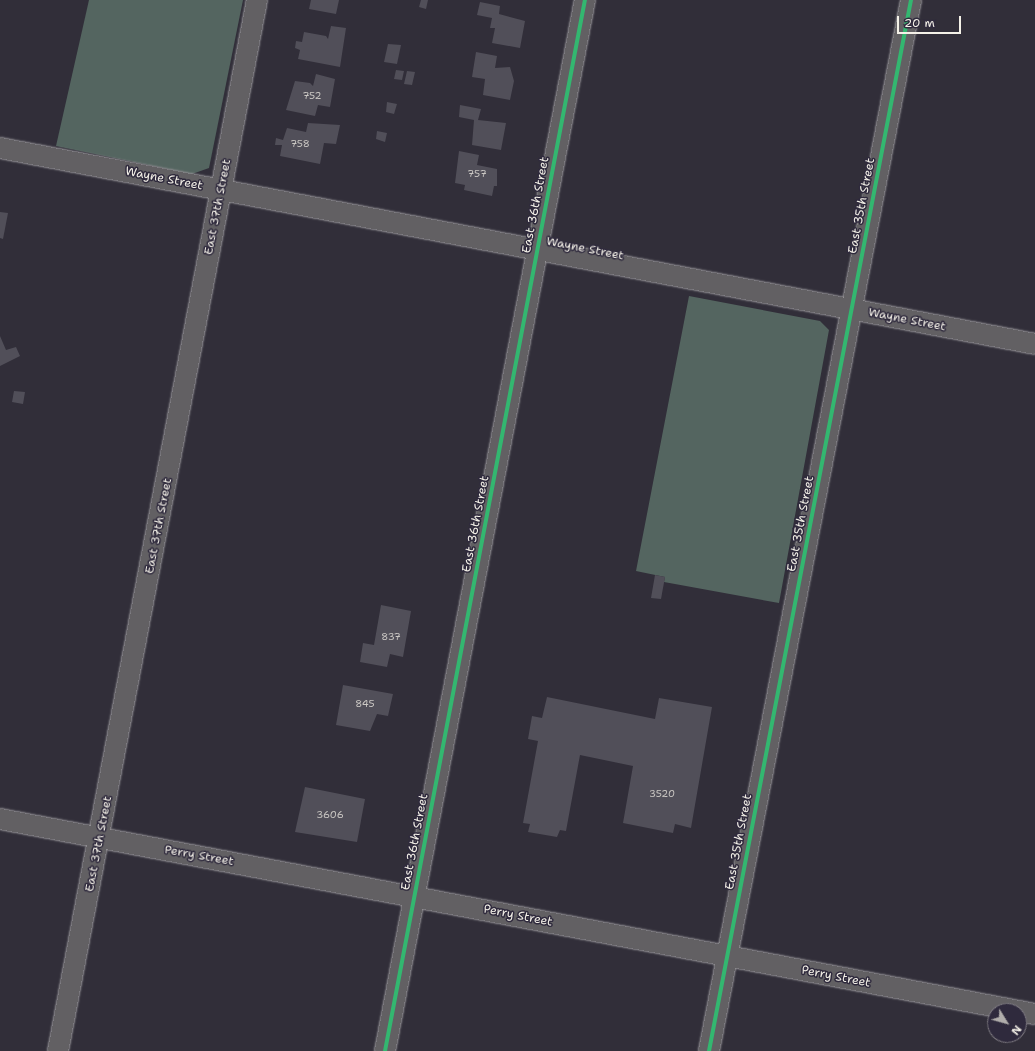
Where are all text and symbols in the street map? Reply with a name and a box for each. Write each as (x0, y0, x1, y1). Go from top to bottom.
scale bar (899, 8, 963, 34)
text: 20 m (904, 15, 935, 31)
house number: 752 (302, 90, 322, 102)
house number: 758 (290, 138, 310, 150)
street label: East 36th Street (520, 156, 552, 254)
street label: East 35th Street (846, 157, 878, 255)
street label: East 37th Street (202, 158, 234, 256)
street label: Wayne Street (124, 164, 204, 194)
house number: 757 (467, 168, 487, 180)
street label: Wayne Street (545, 234, 625, 264)
street label: Wayne Street (867, 305, 947, 335)
street label: East 36th Street (460, 475, 492, 573)
street label: East 35th Street (785, 475, 817, 573)
street label: East 37th Street (143, 477, 175, 575)
house number: 837 (381, 631, 401, 643)
house number: 845 (355, 698, 375, 710)
house number: 3520 (649, 788, 675, 800)
street label: East 36th Street (399, 793, 431, 891)
street label: East 35th Street (723, 793, 755, 891)
street label: East 37th Street (83, 795, 115, 893)
house number: 3606 (316, 809, 344, 821)
street label: Perry Street (163, 843, 235, 869)
street label: Perry Street (482, 902, 554, 930)
street label: Perry Street (800, 963, 872, 991)
north arrow (987, 1003, 1027, 1043)
text: N (1008, 1022, 1025, 1038)

